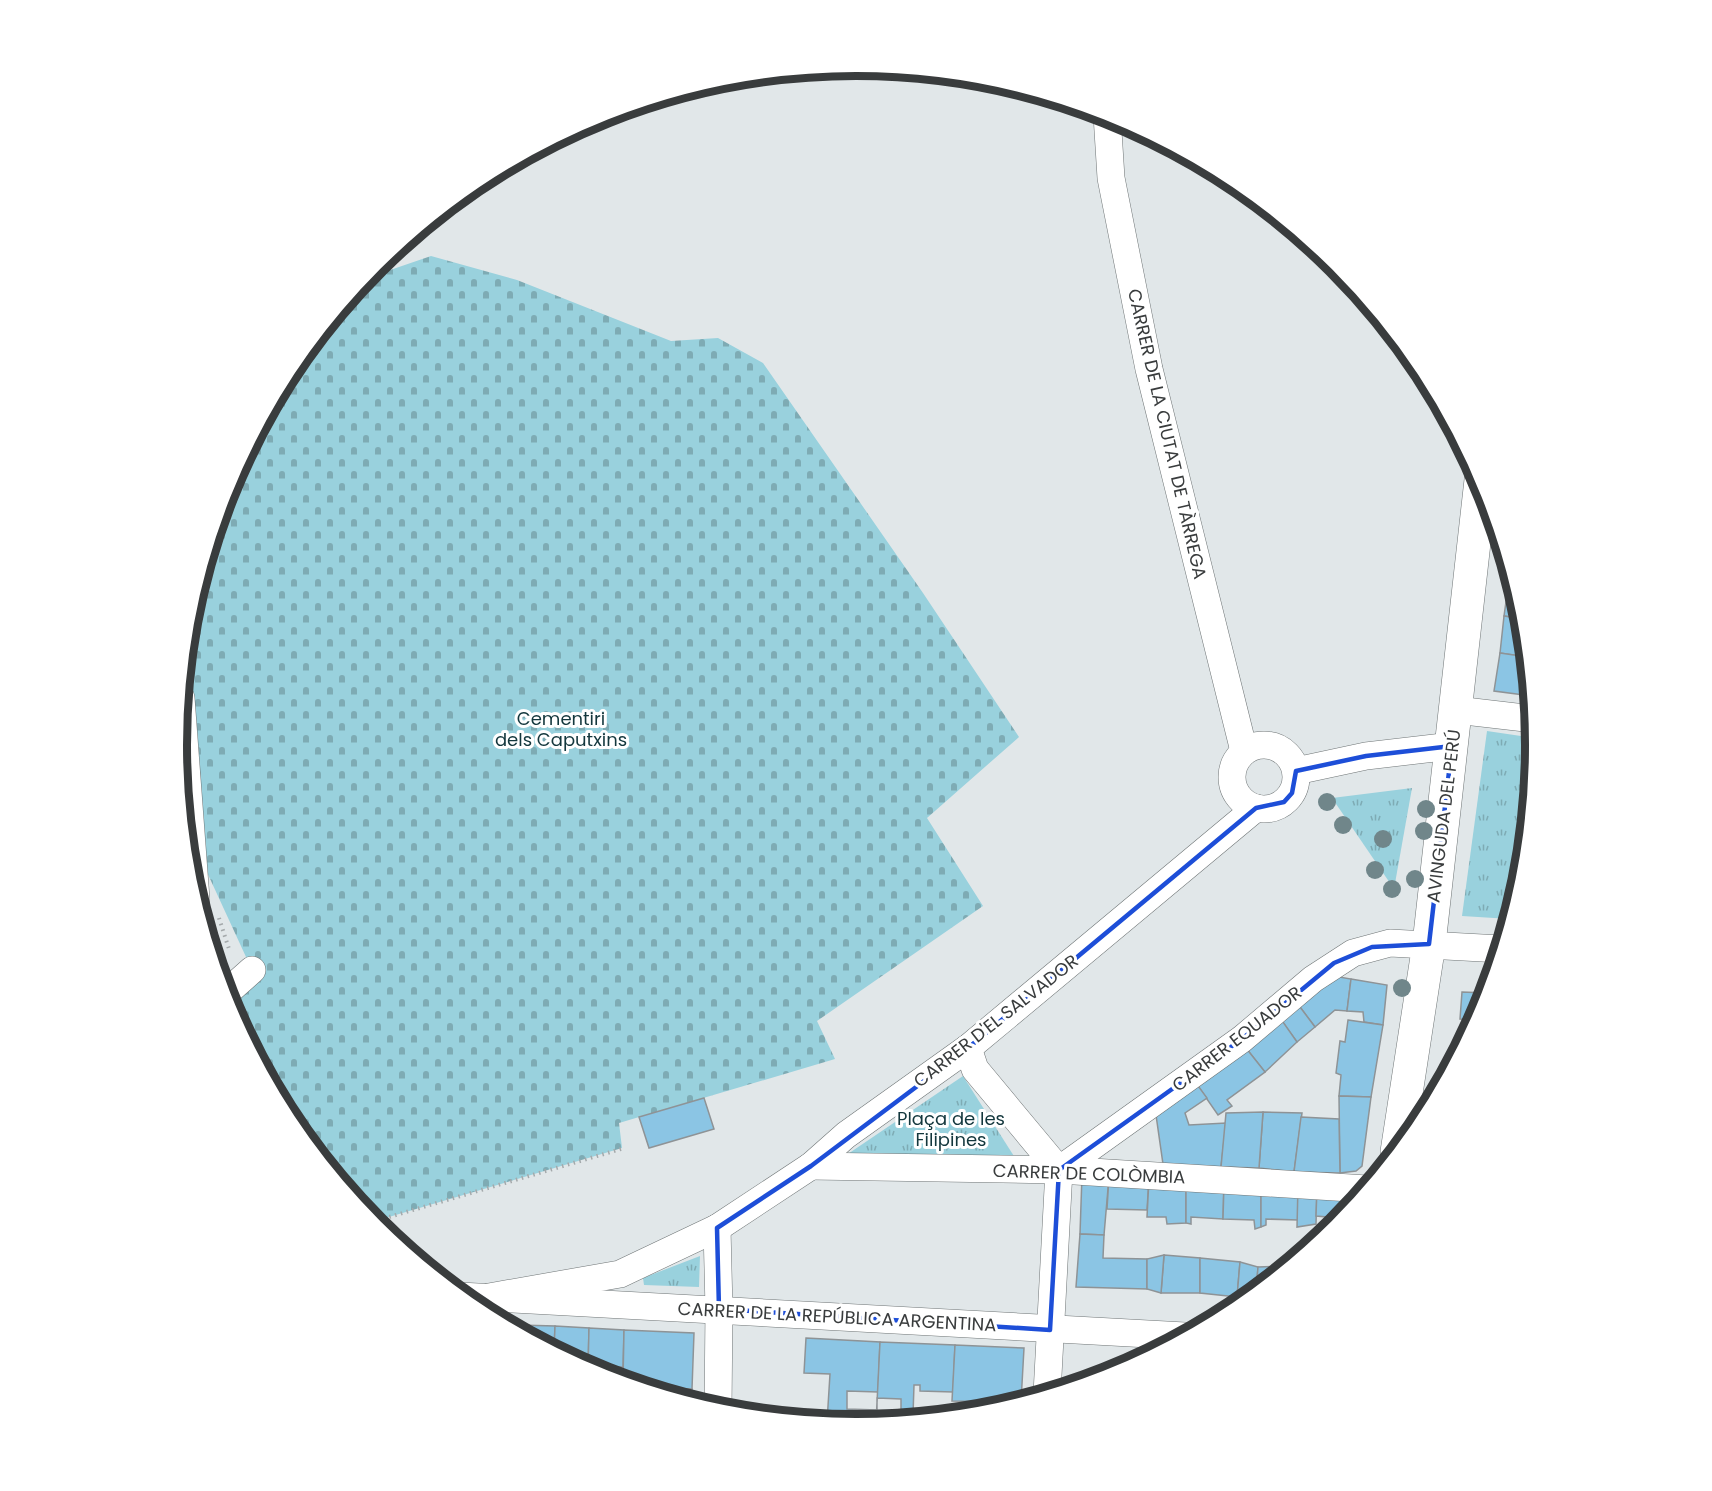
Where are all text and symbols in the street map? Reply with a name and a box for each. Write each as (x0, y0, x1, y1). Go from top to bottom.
street label: CARRER DE LA CIUTAT DE TÀRREGA (1122, 286, 1213, 581)
park label: Cementiri dels Caputxins (495, 706, 627, 752)
street label: AVINGUDA DEL PERÚ (1420, 728, 1467, 904)
street label: CARRER D'EL SALVADOR (908, 948, 1083, 1093)
street label: CARRER EQUADOR (1167, 980, 1307, 1097)
park label: Plaça de les Filipines (897, 1106, 1005, 1152)
street label: CARRER DE COLÒMBIA (992, 1158, 1186, 1189)
street label: CARRER DE LA REPÚBLICA ARGENTINA (677, 1296, 997, 1337)

